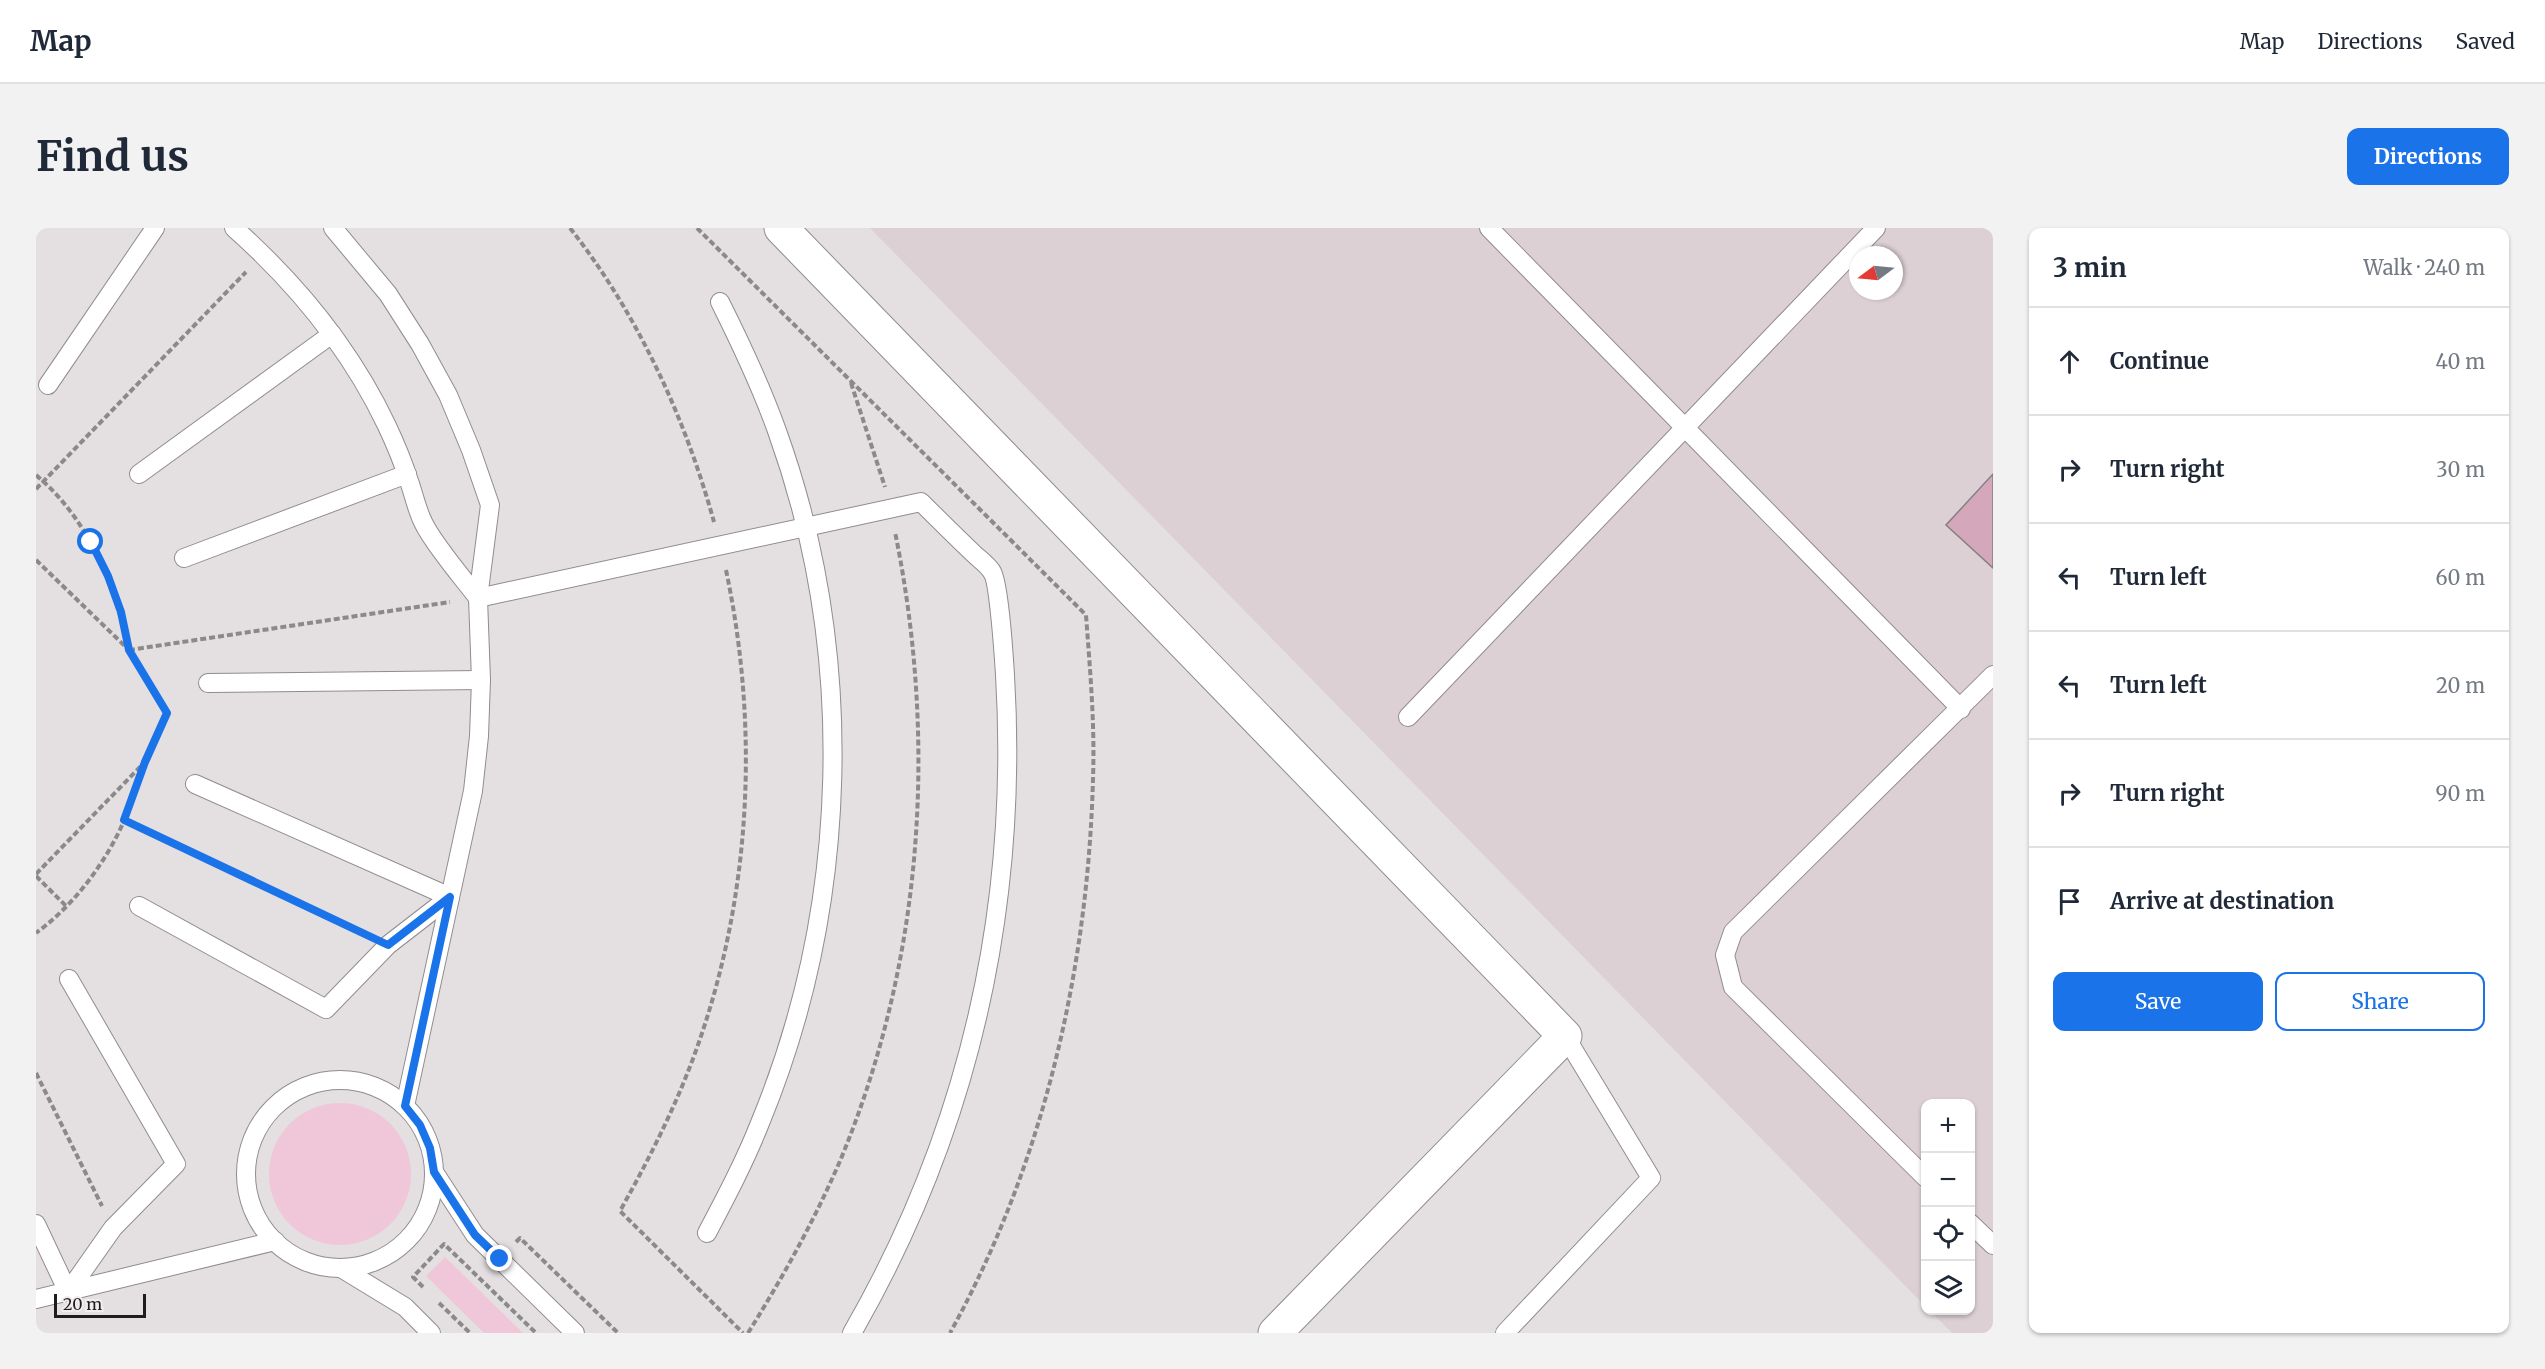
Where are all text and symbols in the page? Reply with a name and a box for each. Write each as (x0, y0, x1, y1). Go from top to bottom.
text: Map (30, 23, 92, 59)
text: Map (2240, 28, 2284, 55)
text: Directions (2317, 28, 2422, 55)
text: Saved (2455, 28, 2515, 55)
button: Directions (2347, 128, 2509, 185)
text: Find us (36, 130, 189, 182)
north arrow (1849, 246, 1903, 300)
text: 3 min (2053, 251, 2127, 284)
text: Walk · 240 m (2364, 255, 2485, 280)
icon: ahead (2053, 345, 2086, 378)
text: Continue (2110, 347, 2209, 375)
text: 40 m (2435, 349, 2485, 374)
icon: right (2053, 453, 2086, 486)
text: Turn right (2110, 455, 2224, 483)
text: 30 m (2436, 457, 2485, 482)
route start (77, 528, 103, 554)
icon: left (2053, 561, 2086, 594)
text: Turn left (2110, 563, 2207, 591)
text: 60 m (2435, 565, 2485, 590)
icon: left (2053, 669, 2086, 702)
text: Turn left (2110, 671, 2207, 699)
text: 20 m (2436, 673, 2485, 698)
icon: right (2053, 777, 2086, 810)
text: Turn right (2110, 779, 2224, 807)
text: 90 m (2435, 781, 2485, 806)
icon: arrive (2053, 885, 2086, 918)
text: Arrive at destination (2110, 887, 2334, 915)
button: Save (2053, 972, 2263, 1031)
button: Share (2275, 972, 2485, 1031)
map controls (1921, 1099, 1975, 1315)
button: + (1921, 1099, 1975, 1153)
button: − (1921, 1153, 1975, 1207)
button: locate (1921, 1207, 1975, 1261)
route end (486, 1245, 512, 1271)
button: layers (1921, 1261, 1975, 1315)
scale bar (54, 1291, 146, 1318)
text: 20 m (63, 1294, 102, 1314)

